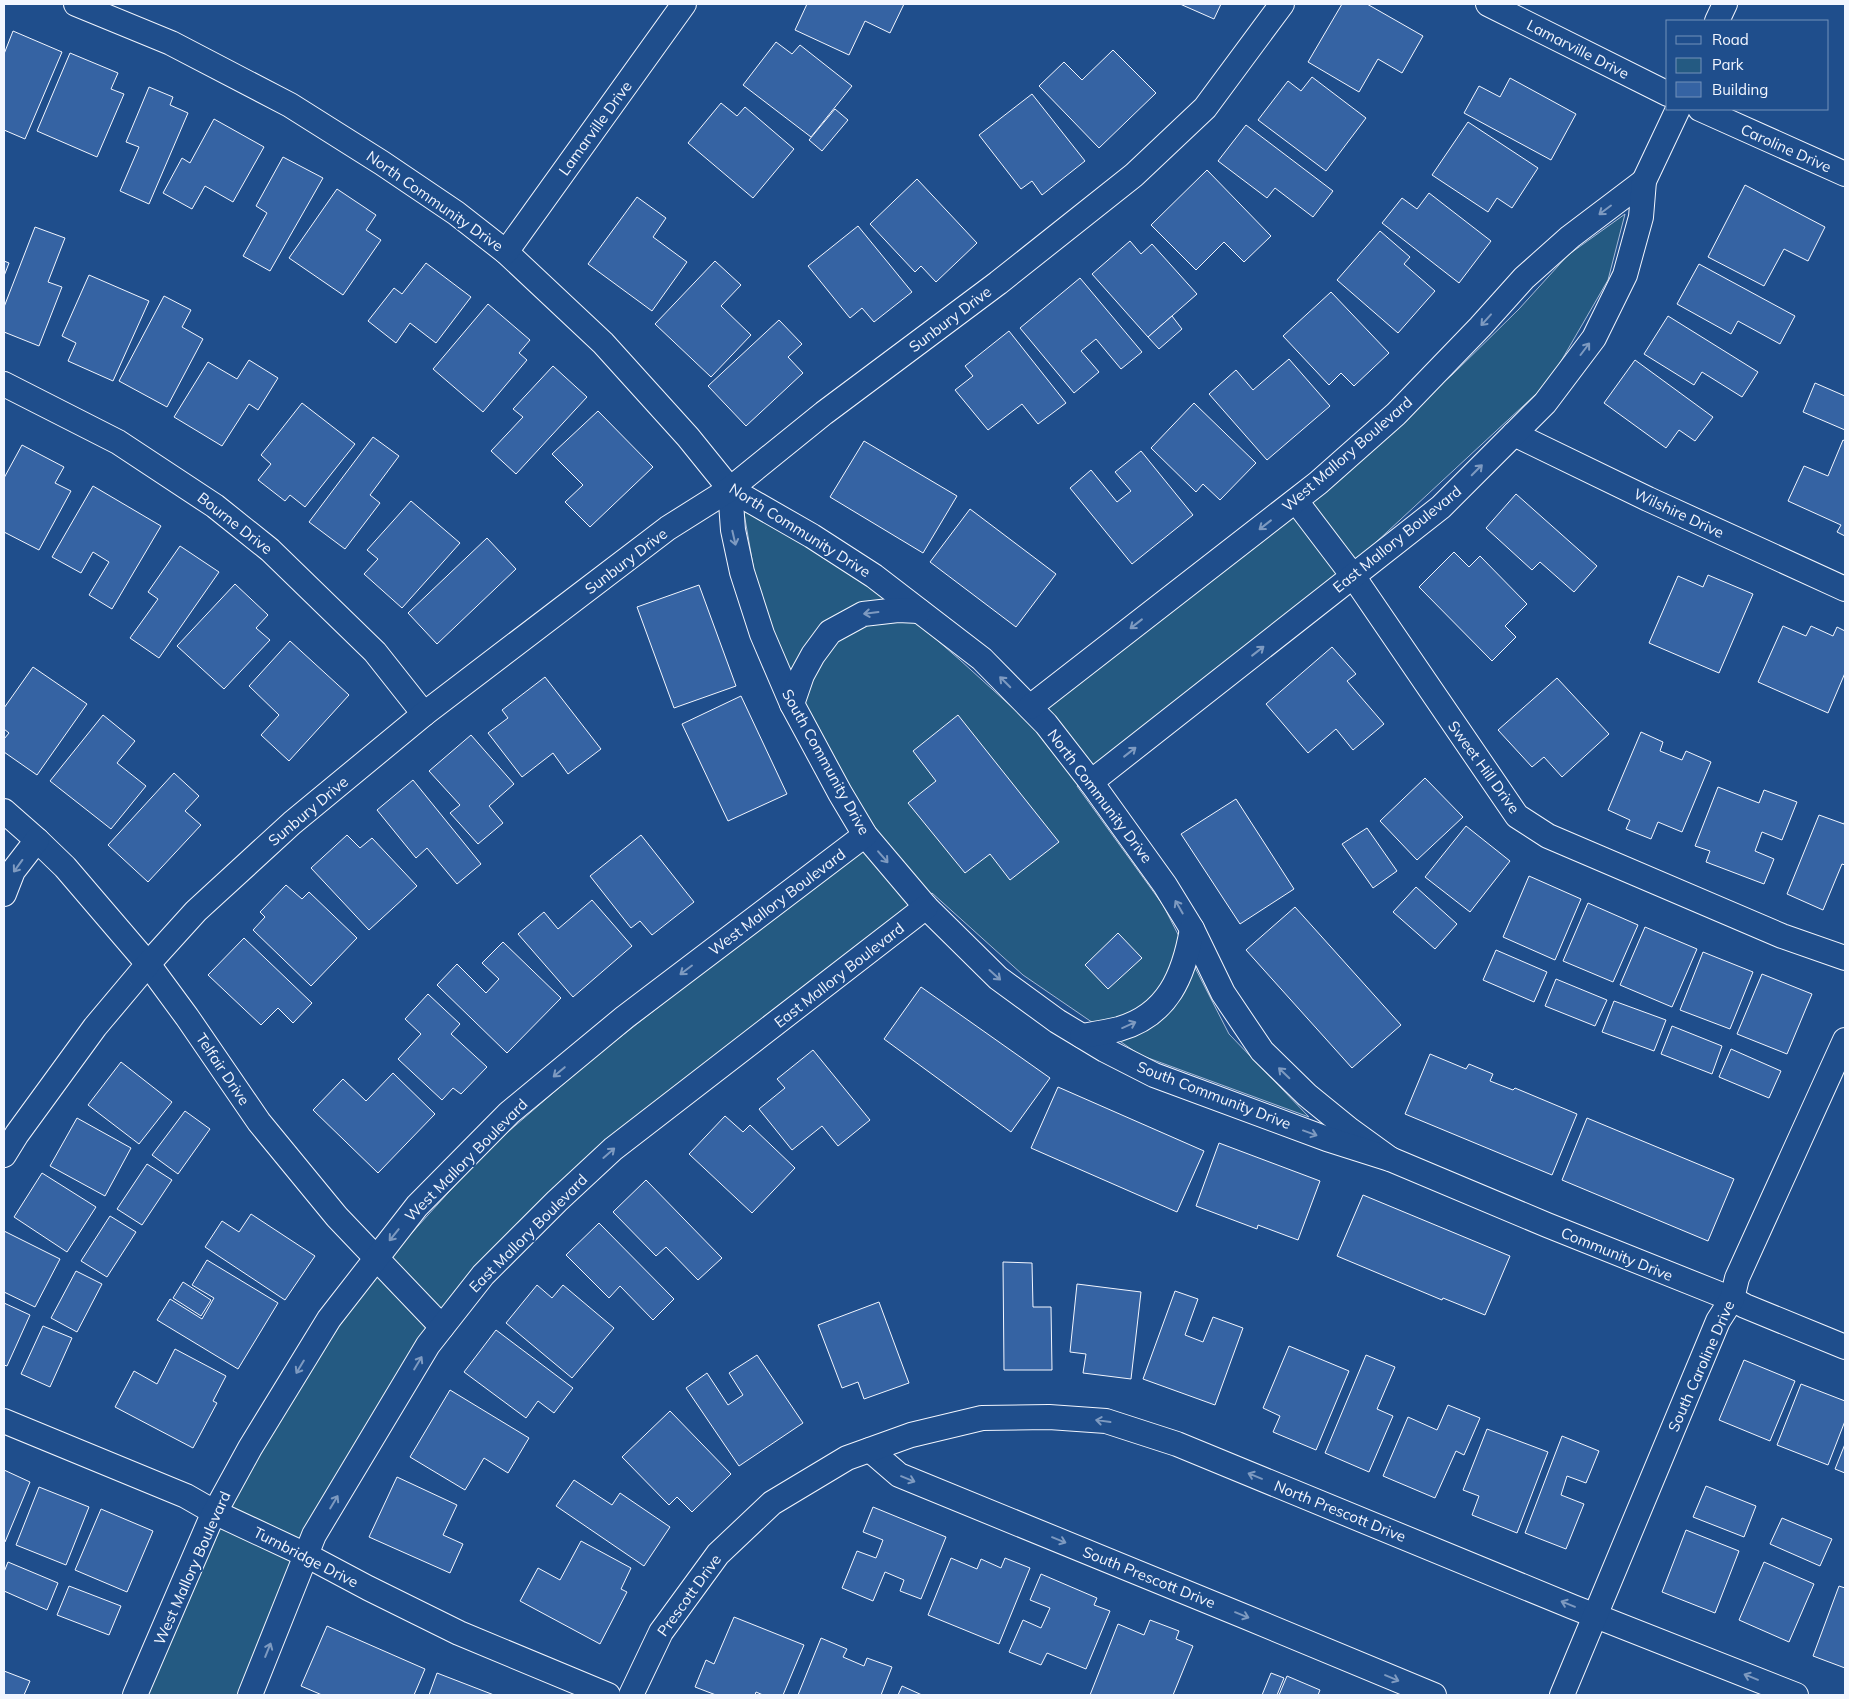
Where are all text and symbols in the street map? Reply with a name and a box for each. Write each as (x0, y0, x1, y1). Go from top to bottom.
street label: Lamarville Drive (1524, 15, 1632, 83)
legend (1666, 20, 1829, 110)
text: Road (1712, 30, 1749, 49)
text: Park (1712, 55, 1744, 74)
street label: Lamarville Drive (554, 77, 636, 179)
text: Building (1712, 80, 1768, 99)
street label: Caroline Drive (1738, 120, 1834, 176)
street label: North Community Drive (363, 147, 507, 255)
one-way arrow (1598, 205, 1612, 215)
street label: Sunbury Drive (905, 282, 995, 356)
one-way arrow (1481, 313, 1492, 326)
one-way arrow (1580, 343, 1591, 356)
street label: West Mallory Boulevard (1278, 392, 1416, 516)
one-way arrow (1471, 464, 1484, 476)
street label: North Community Drive (726, 479, 874, 581)
street label: East Mallory Boulevard (1329, 481, 1465, 597)
street label: Wilshire Drive (1631, 484, 1727, 542)
street label: Bourne Drive (194, 488, 276, 558)
one-way arrow (1258, 519, 1271, 530)
street label: Sunbury Drive (581, 524, 671, 598)
one-way arrow (730, 529, 740, 545)
one-way arrow (863, 608, 879, 618)
one-way arrow (1130, 619, 1143, 630)
one-way arrow (1251, 646, 1264, 657)
one-way arrow (999, 676, 1011, 688)
street label: South Community Drive (778, 686, 874, 838)
street label: Sweet Hill Drive (1444, 717, 1524, 817)
street label: North Community Drive (1043, 725, 1157, 867)
one-way arrow (1123, 746, 1136, 757)
street label: Sunbury Drive (264, 772, 352, 850)
street label: West Mallory Boulevard (705, 844, 849, 960)
one-way arrow (878, 850, 889, 863)
one-way arrow (13, 858, 23, 872)
one-way arrow (1173, 901, 1183, 915)
street label: East Mallory Boulevard (770, 918, 908, 1032)
one-way arrow (680, 965, 693, 976)
one-way arrow (988, 969, 1001, 981)
one-way arrow (1121, 1019, 1136, 1029)
street label: Telfair Drive (192, 1029, 254, 1109)
street label: South Community Drive (1134, 1057, 1294, 1133)
one-way arrow (553, 1066, 566, 1077)
one-way arrow (1278, 1067, 1291, 1079)
street label: West Mallory Boulevard (401, 1095, 531, 1225)
one-way arrow (1302, 1129, 1317, 1138)
one-way arrow (603, 1147, 616, 1159)
street label: East Mallory Boulevard (465, 1170, 591, 1296)
street label: Community Drive (1558, 1223, 1676, 1285)
one-way arrow (389, 1228, 400, 1241)
street label: South Caroline Drive (1664, 1297, 1738, 1435)
one-way arrow (413, 1356, 423, 1370)
one-way arrow (295, 1359, 305, 1373)
one-way arrow (1095, 1416, 1111, 1426)
one-way arrow (1248, 1471, 1263, 1481)
one-way arrow (900, 1475, 915, 1484)
street label: North Prescott Drive (1271, 1476, 1409, 1546)
street label: West Mallory Boulevard (150, 1488, 234, 1648)
one-way arrow (330, 1495, 340, 1509)
street label: Turnbridge Drive (250, 1522, 362, 1592)
one-way arrow (1051, 1536, 1066, 1546)
street label: South Prescott Drive (1080, 1542, 1218, 1612)
street label: Prescott Drive (653, 1550, 725, 1640)
one-way arrow (1560, 1599, 1575, 1608)
one-way arrow (1234, 1610, 1249, 1620)
one-way arrow (264, 1643, 273, 1658)
one-way arrow (1744, 1672, 1759, 1682)
one-way arrow (1384, 1673, 1399, 1683)

